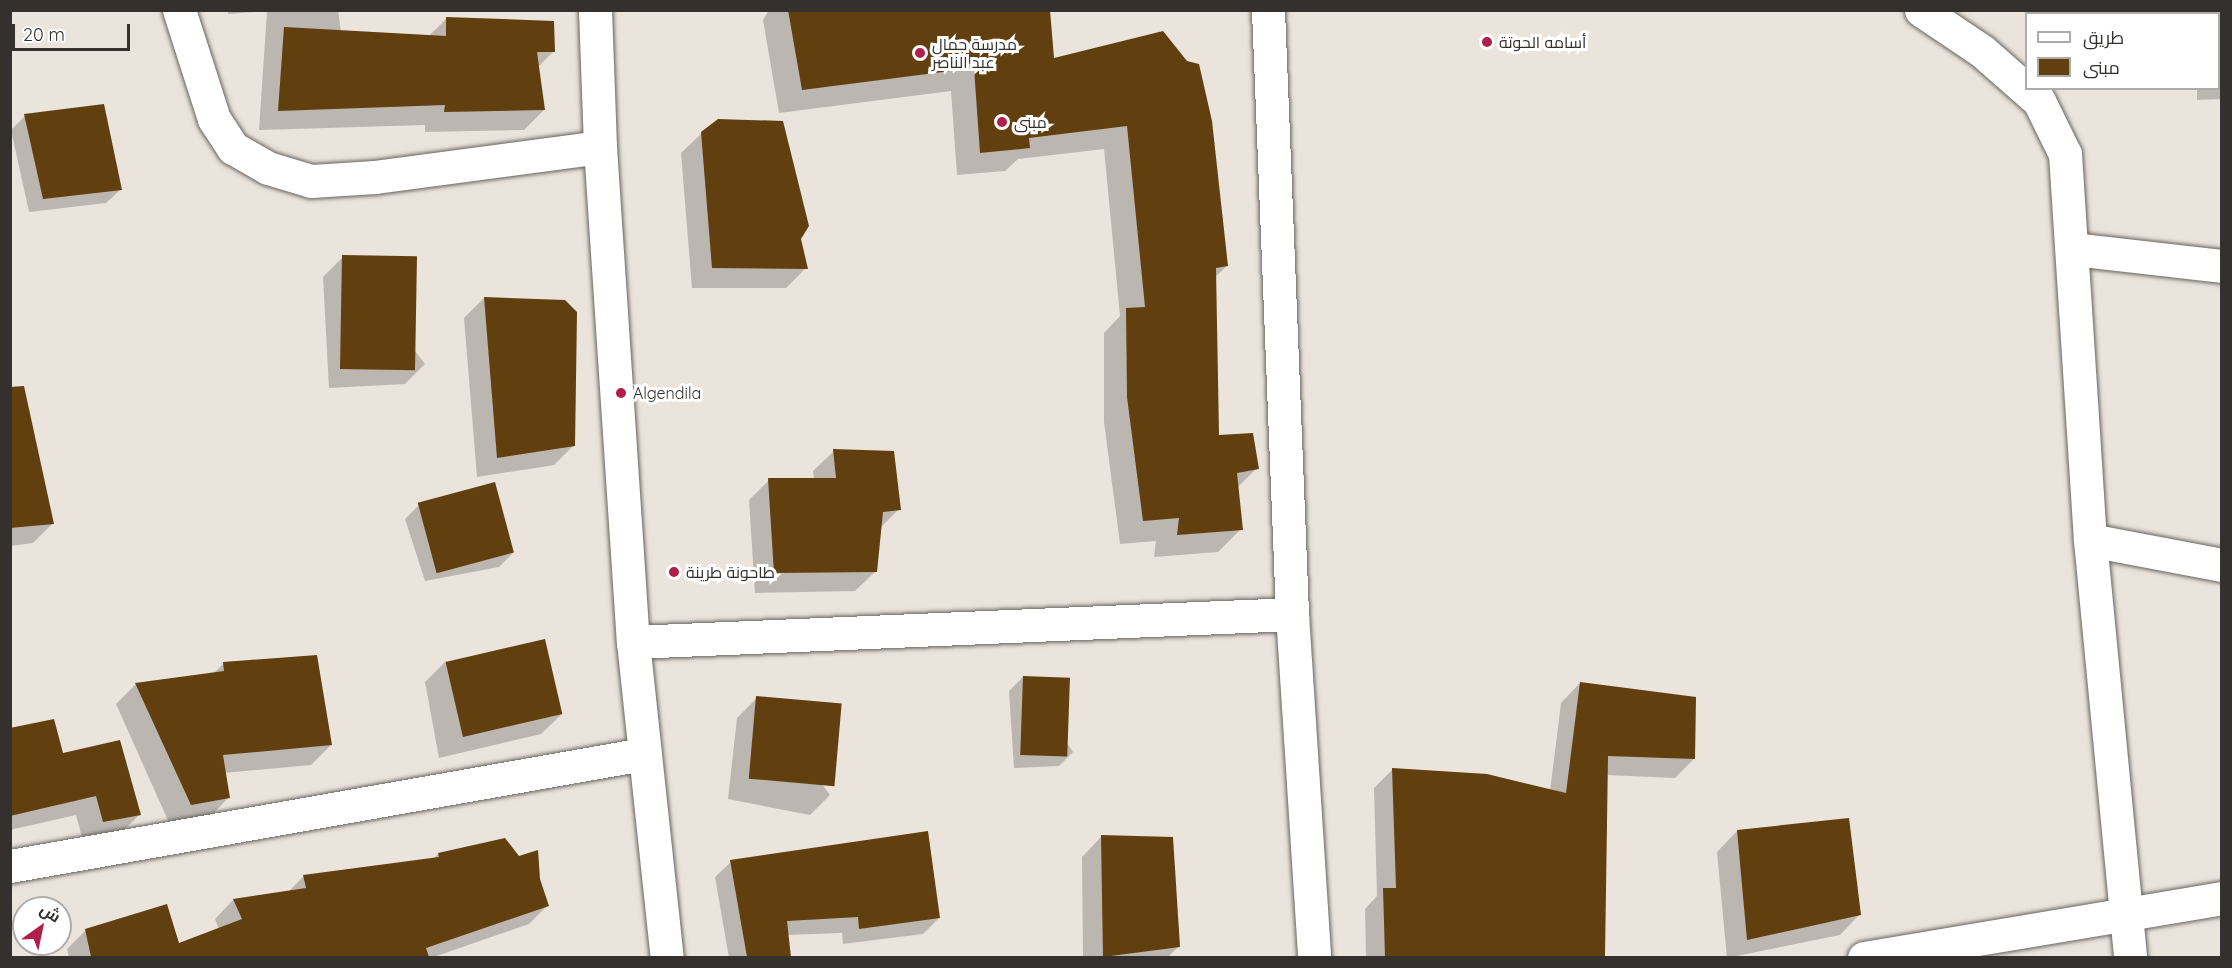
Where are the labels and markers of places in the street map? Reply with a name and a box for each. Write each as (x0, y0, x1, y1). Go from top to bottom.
place label: أسامه الحوتة (1499, 32, 1586, 52)
place label: مدرسة جمال عبد الناصر (932, 34, 1017, 72)
marker: أسامه الحوتة (1480, 35, 1494, 49)
marker: مدرسة جمال عبد الناصر (913, 46, 927, 60)
place label: مبنى (1014, 112, 1047, 132)
marker: مبنى (995, 115, 1009, 129)
place label: Algendila (633, 383, 701, 403)
marker: Algendila (614, 386, 628, 400)
place label: طاحونة طرينة (686, 562, 775, 582)
marker: طاحونة طرينة (667, 565, 681, 579)

